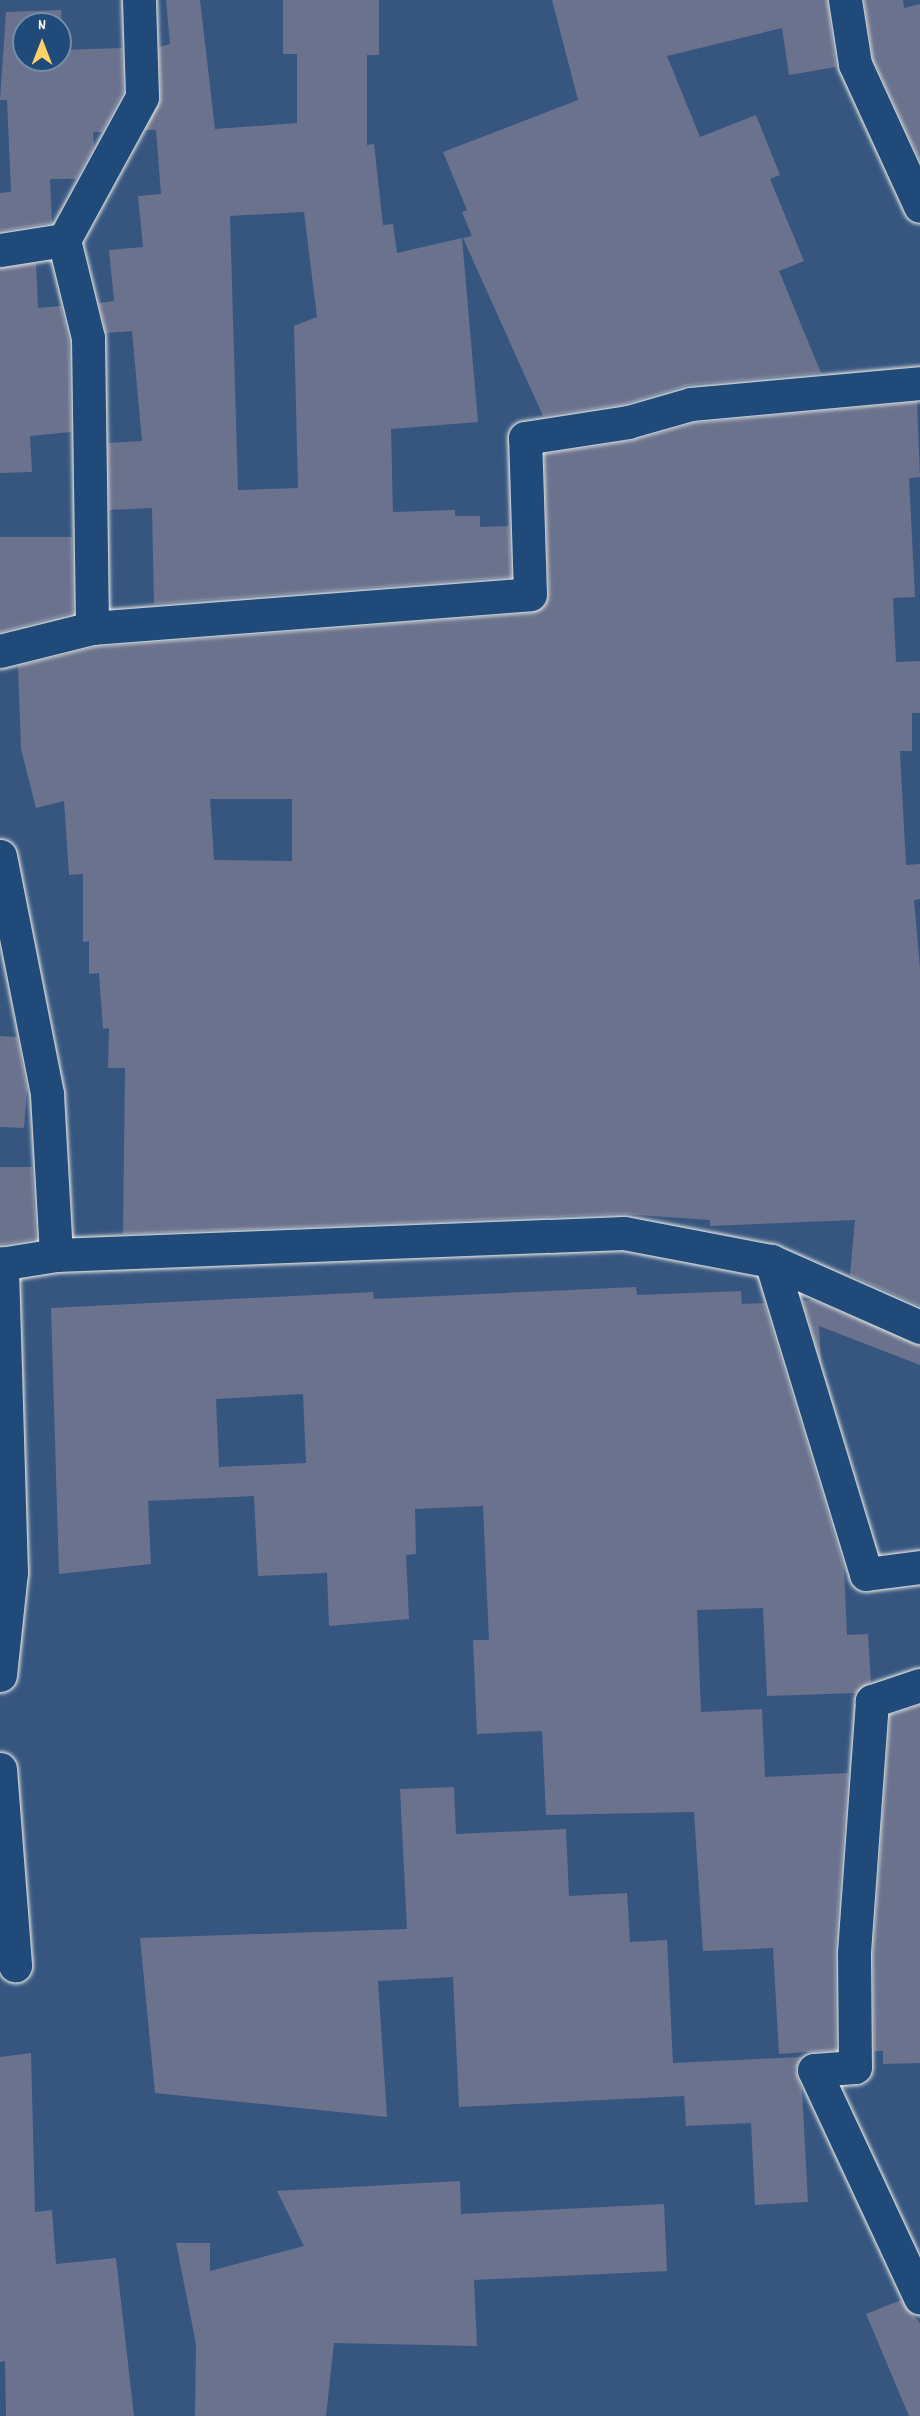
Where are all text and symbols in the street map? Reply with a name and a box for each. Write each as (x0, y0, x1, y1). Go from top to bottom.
north arrow (12, 12, 72, 72)
text: N (38, 14, 46, 37)

